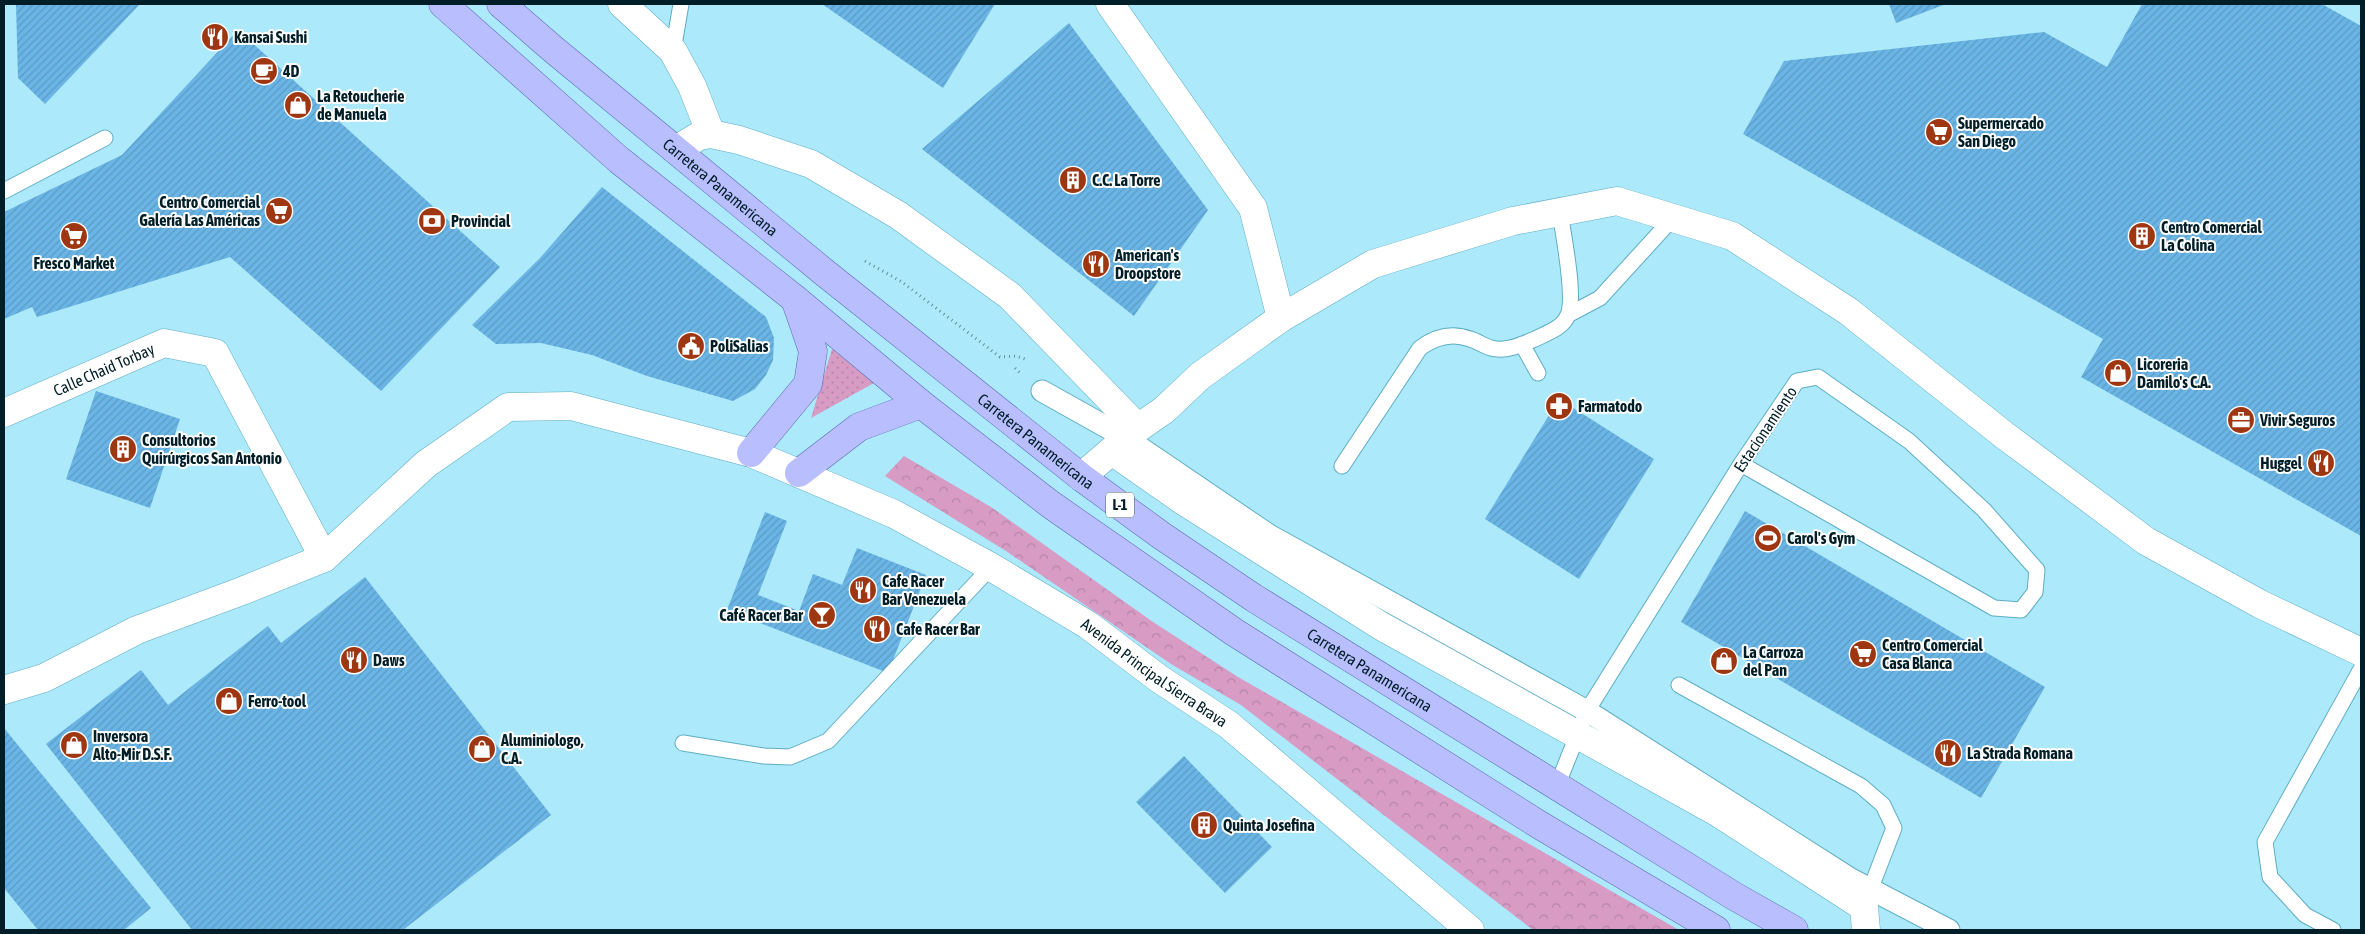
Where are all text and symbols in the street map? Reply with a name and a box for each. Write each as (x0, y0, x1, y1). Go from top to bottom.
restaurant icon: Kansai Sushi (200, 22, 230, 52)
place label: Kansai Sushi (234, 28, 308, 46)
cafe icon: 4D (249, 56, 279, 86)
place label: 4D (282, 62, 300, 80)
place label: La Retoucherie de Manuela (317, 87, 404, 123)
shop icon: La Retoucherie de Manuela (283, 90, 313, 120)
place label: Supermercado San Diego (1958, 114, 2044, 150)
supermarket icon: Supermercado San Diego (1924, 117, 1954, 147)
street label: Carretera Panamericana (660, 135, 782, 240)
building icon: C.C. La Torre (1058, 165, 1088, 195)
place label: C.C. La Torre (1092, 171, 1160, 189)
place label: Centro Comercial Galería Las Américas (139, 193, 261, 229)
supermarket icon: Centro Comercial Galería Las Américas (264, 196, 294, 226)
bank icon: Provincial (417, 206, 447, 236)
place label: Provincial (451, 212, 511, 230)
place label: Centro Comercial La Colina (2161, 218, 2263, 254)
supermarket icon: Fresco Market (59, 221, 89, 251)
building icon: Centro Comercial La Colina (2127, 221, 2157, 251)
place label: American's Droopstore (1114, 246, 1181, 282)
restaurant icon: American's Droopstore (1081, 249, 1111, 279)
place label: Fresco Market (34, 254, 115, 272)
public building icon: PoliSalias (676, 331, 706, 361)
place label: PoliSalias (710, 337, 769, 355)
street label: Calle Chaid Torbay (51, 339, 158, 399)
place label: Licoreria Damilo's C.A. (2137, 355, 2211, 391)
shop icon: Licoreria Damilo's C.A. (2103, 358, 2133, 388)
street label: Estacionamiento (1730, 383, 1800, 475)
street label: Carretera Panamericana (974, 390, 1098, 493)
pharmacy icon: Farmatodo (1544, 391, 1574, 421)
place label: Farmatodo (1578, 397, 1643, 415)
office icon: Vivir Seguros (2226, 405, 2256, 435)
place label: Vivir Seguros (2259, 411, 2336, 429)
place label: Consultorios Quirúrgicos San Antonio (142, 431, 282, 467)
building icon: Consultorios Quirúrgicos San Antonio (108, 434, 138, 464)
restaurant icon: Huggel (2306, 448, 2336, 478)
place label: Huggel (2260, 454, 2303, 472)
road number: L-1 (1106, 492, 1134, 518)
sports icon: Carol's Gym (1753, 523, 1783, 553)
place label: Carol's Gym (1787, 529, 1855, 547)
place label: Cafe Racer Bar Venezuela (882, 572, 966, 608)
restaurant icon: Cafe Racer Bar Venezuela (848, 575, 878, 605)
bar icon: Café Racer Bar (807, 600, 837, 630)
place label: Café Racer Bar (719, 606, 803, 624)
restaurant icon: Cafe Racer Bar (862, 614, 892, 644)
street label: Avenida Principal Sierra Brava (1078, 614, 1231, 730)
place label: Cafe Racer Bar (896, 620, 980, 638)
street label: Carretera Panamericana (1304, 625, 1435, 715)
place label: Centro Comercial Casa Blanca (1882, 636, 1984, 672)
supermarket icon: Centro Comercial Casa Blanca (1848, 639, 1878, 669)
place label: La Carroza del Pan (1743, 643, 1803, 679)
restaurant icon: Daws (339, 645, 369, 675)
shop icon: La Carroza del Pan (1709, 646, 1739, 676)
place label: Daws (373, 651, 405, 669)
shop icon: Ferro-tool (214, 686, 244, 716)
place label: Ferro-tool (248, 692, 307, 710)
place label: Inversora Alto-Mir D.S.F. (92, 727, 172, 763)
shop icon: Inversora Alto-Mir D.S.F. (59, 730, 89, 760)
place label: Aluminiologo, C.A. (500, 731, 584, 767)
shop icon: Aluminiologo, C.A. (467, 734, 497, 764)
restaurant icon: La Strada Romana (1933, 738, 1963, 768)
place label: La Strada Romana (1967, 744, 2073, 762)
building icon: Quinta Josefina (1189, 810, 1219, 840)
place label: Quinta Josefina (1223, 816, 1315, 834)

